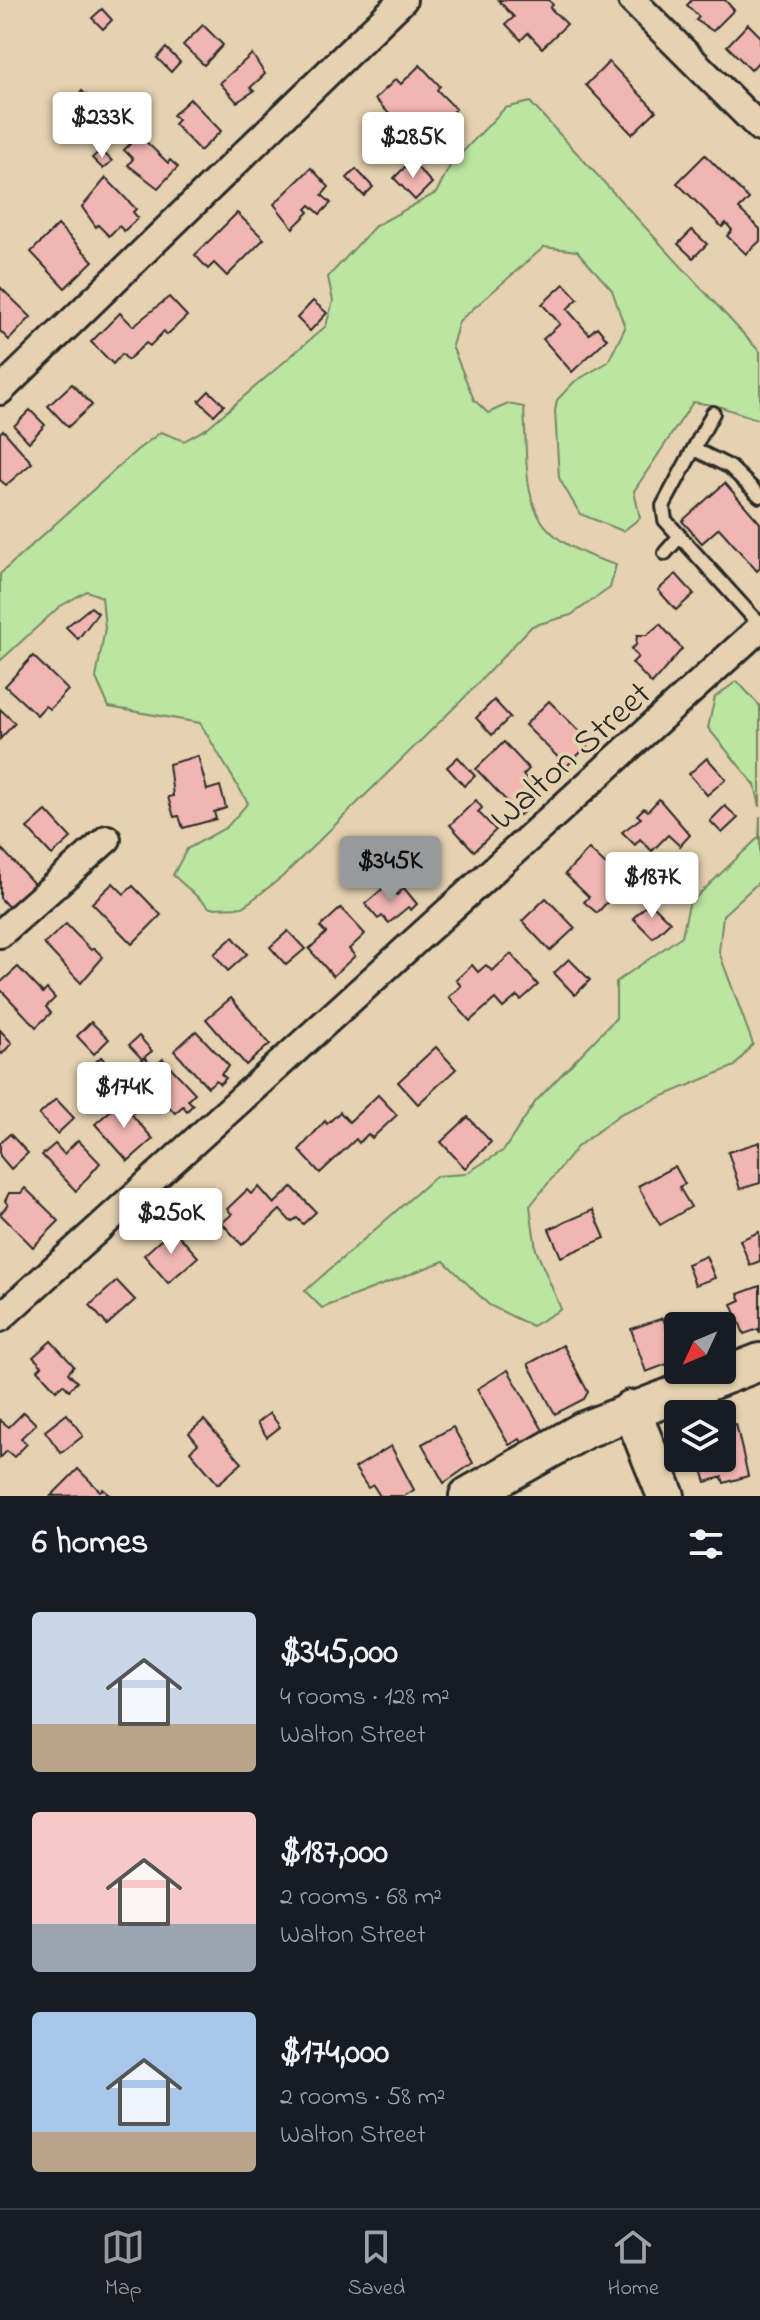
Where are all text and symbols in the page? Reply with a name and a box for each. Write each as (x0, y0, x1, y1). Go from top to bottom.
pin: $233K (46, 92, 158, 160)
text: $233K (71, 99, 133, 137)
pin: $285K (357, 112, 469, 180)
text: $285K (380, 119, 446, 157)
street label: Walton Street (479, 670, 665, 845)
pin: $345K (334, 836, 446, 904)
text: $345K (358, 843, 422, 881)
pin: $187K (596, 852, 708, 920)
text: $187K (623, 859, 681, 897)
pin: $174K (68, 1062, 180, 1130)
text: $174K (95, 1069, 153, 1107)
pin: $250K (115, 1188, 227, 1256)
text: $250K (137, 1195, 205, 1233)
north arrow (664, 1312, 736, 1384)
map controls (664, 1312, 736, 1472)
button: layers (664, 1400, 736, 1472)
text: 6 homes (32, 1519, 148, 1569)
icon: filters (684, 1522, 728, 1566)
text: $345,000 (280, 1629, 398, 1679)
icon: home (96, 1644, 192, 1740)
text: 4 rooms · 128 m² (280, 1679, 450, 1717)
text: Walton Street (280, 1717, 426, 1755)
text: $187,000 (280, 1829, 388, 1879)
icon: home (96, 1844, 192, 1940)
text: 2 rooms · 68 m² (280, 1879, 442, 1917)
text: Walton Street (280, 1917, 426, 1955)
text: $174,000 (280, 2029, 389, 2079)
icon: home (96, 2044, 192, 2140)
text: 2 rooms · 58 m² (280, 2079, 446, 2117)
text: Walton Street (280, 2117, 426, 2155)
tab: Map (101, 2225, 145, 2305)
tab: Saved (348, 2225, 405, 2305)
tab: Home (608, 2225, 659, 2305)

